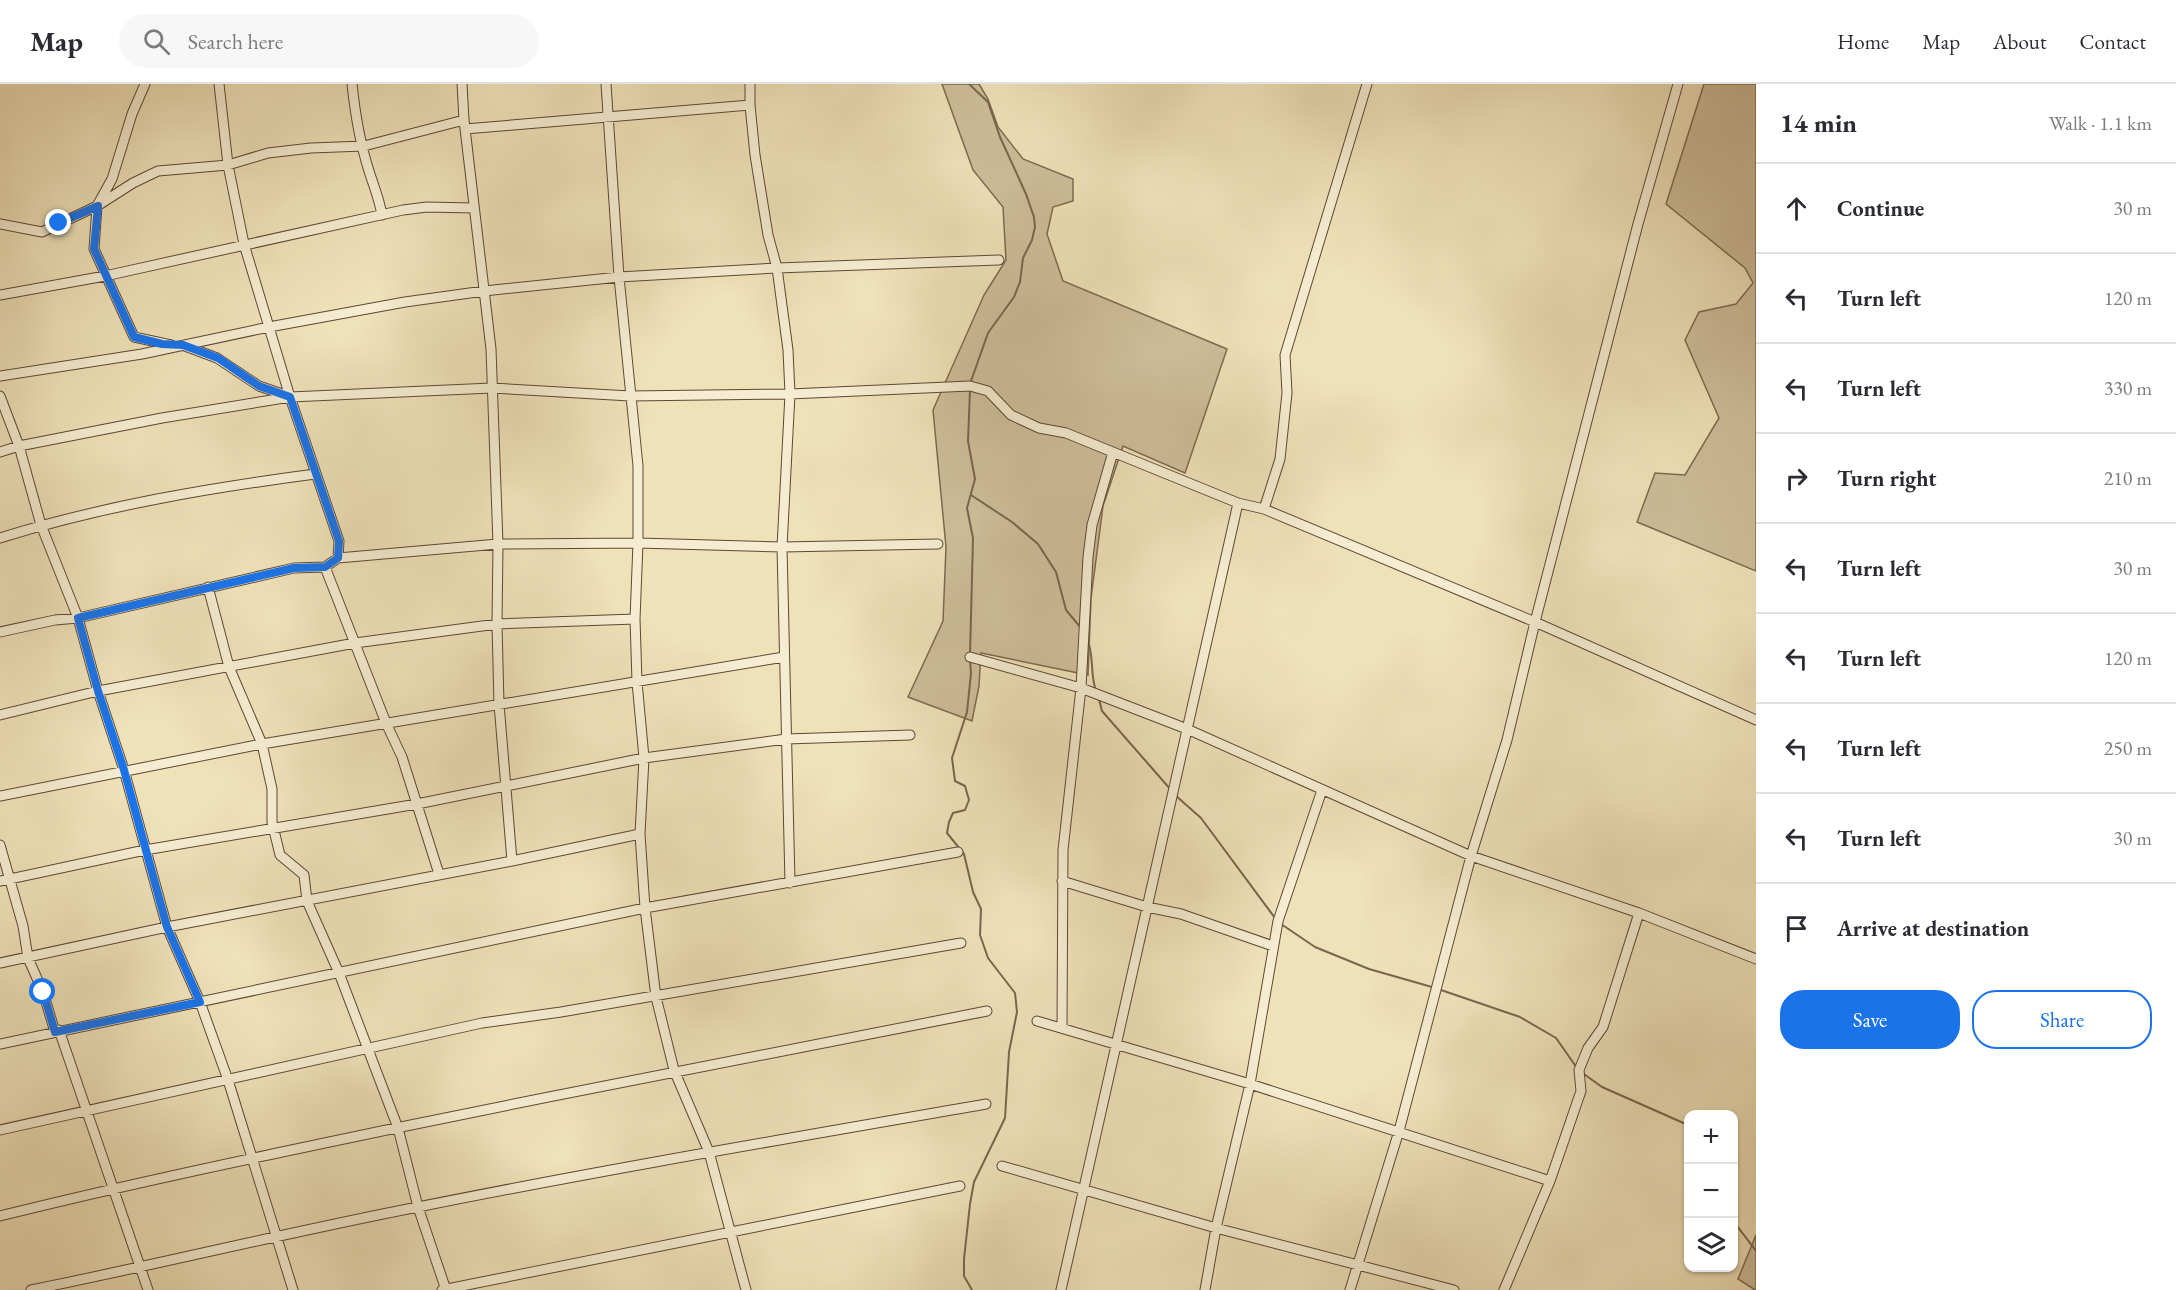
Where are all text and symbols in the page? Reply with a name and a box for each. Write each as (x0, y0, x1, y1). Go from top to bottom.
search box (119, 14, 539, 68)
text: Map (30, 23, 83, 59)
icon: search (140, 25, 173, 58)
text: Search here (188, 27, 283, 56)
text: Home (1837, 28, 1889, 55)
text: Map (1922, 28, 1960, 55)
text: About (1993, 28, 2046, 55)
text: Contact (2079, 28, 2146, 55)
text: 14 min (1780, 106, 1857, 140)
text: Walk · 1.1 km (2049, 110, 2152, 136)
icon: ahead (1780, 192, 1813, 225)
text: Continue (1837, 194, 1924, 223)
text: 30 m (2113, 195, 2152, 221)
route end (45, 209, 71, 235)
icon: left (1780, 282, 1813, 315)
text: Turn left (1837, 284, 1921, 313)
text: 120 m (2104, 285, 2152, 311)
icon: left (1780, 372, 1813, 405)
text: Turn left (1837, 374, 1921, 403)
text: 330 m (2104, 375, 2152, 401)
icon: right (1780, 462, 1813, 495)
text: Turn right (1837, 464, 1936, 493)
text: 210 m (2104, 465, 2152, 491)
icon: left (1780, 552, 1813, 585)
text: Turn left (1837, 554, 1921, 583)
text: 30 m (2113, 555, 2152, 581)
icon: left (1780, 642, 1813, 675)
text: Turn left (1837, 644, 1921, 673)
text: 120 m (2104, 645, 2152, 671)
icon: left (1780, 732, 1813, 765)
text: Turn left (1837, 734, 1921, 763)
text: 250 m (2104, 735, 2152, 761)
icon: left (1780, 822, 1813, 855)
text: Turn left (1837, 824, 1921, 853)
text: 30 m (2113, 825, 2152, 851)
icon: arrive (1780, 912, 1813, 945)
text: Arrive at destination (1837, 914, 2029, 943)
route start (29, 978, 55, 1004)
button: Save (1780, 990, 1960, 1049)
button: Share (1972, 990, 2152, 1049)
map controls (1684, 1110, 1738, 1272)
button: + (1684, 1110, 1738, 1164)
button: − (1684, 1164, 1738, 1218)
button: layers (1684, 1218, 1738, 1272)

